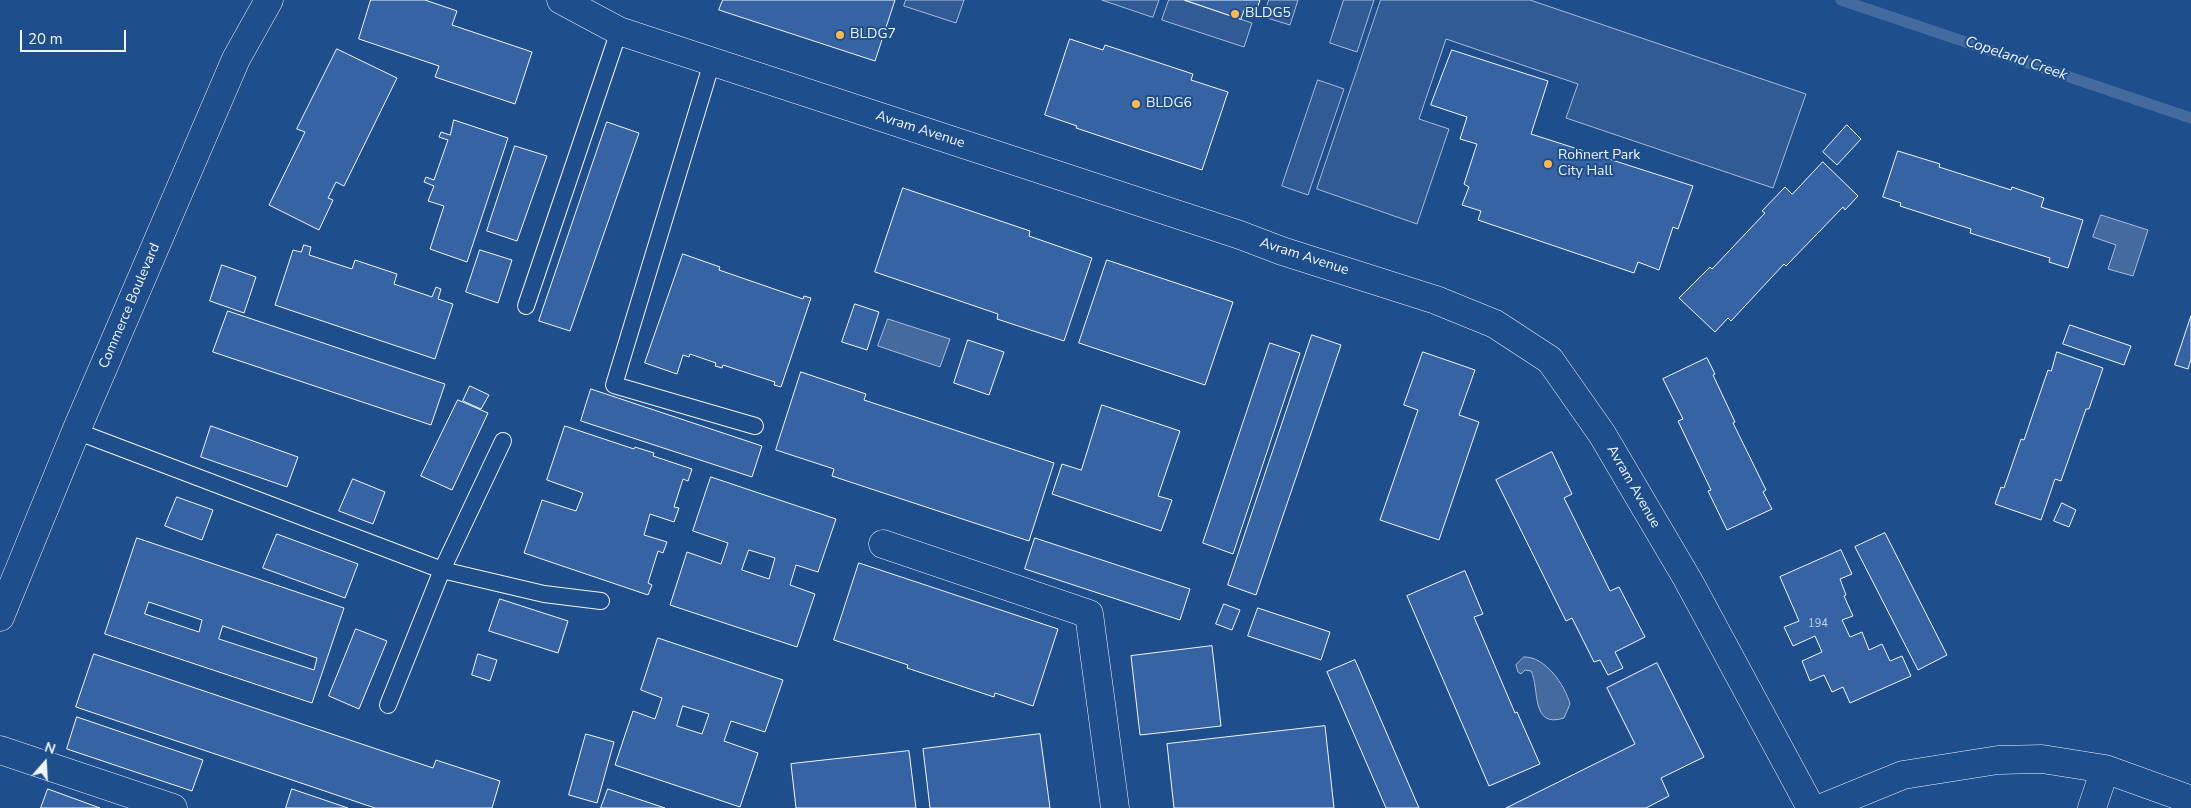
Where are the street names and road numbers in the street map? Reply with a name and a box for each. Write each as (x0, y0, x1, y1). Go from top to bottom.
street label: Avram Avenue (873, 108, 967, 152)
street label: Avram Avenue (1257, 235, 1351, 279)
street label: Commerce Boulevard (96, 241, 164, 371)
street label: Avram Avenue (1603, 443, 1663, 531)

